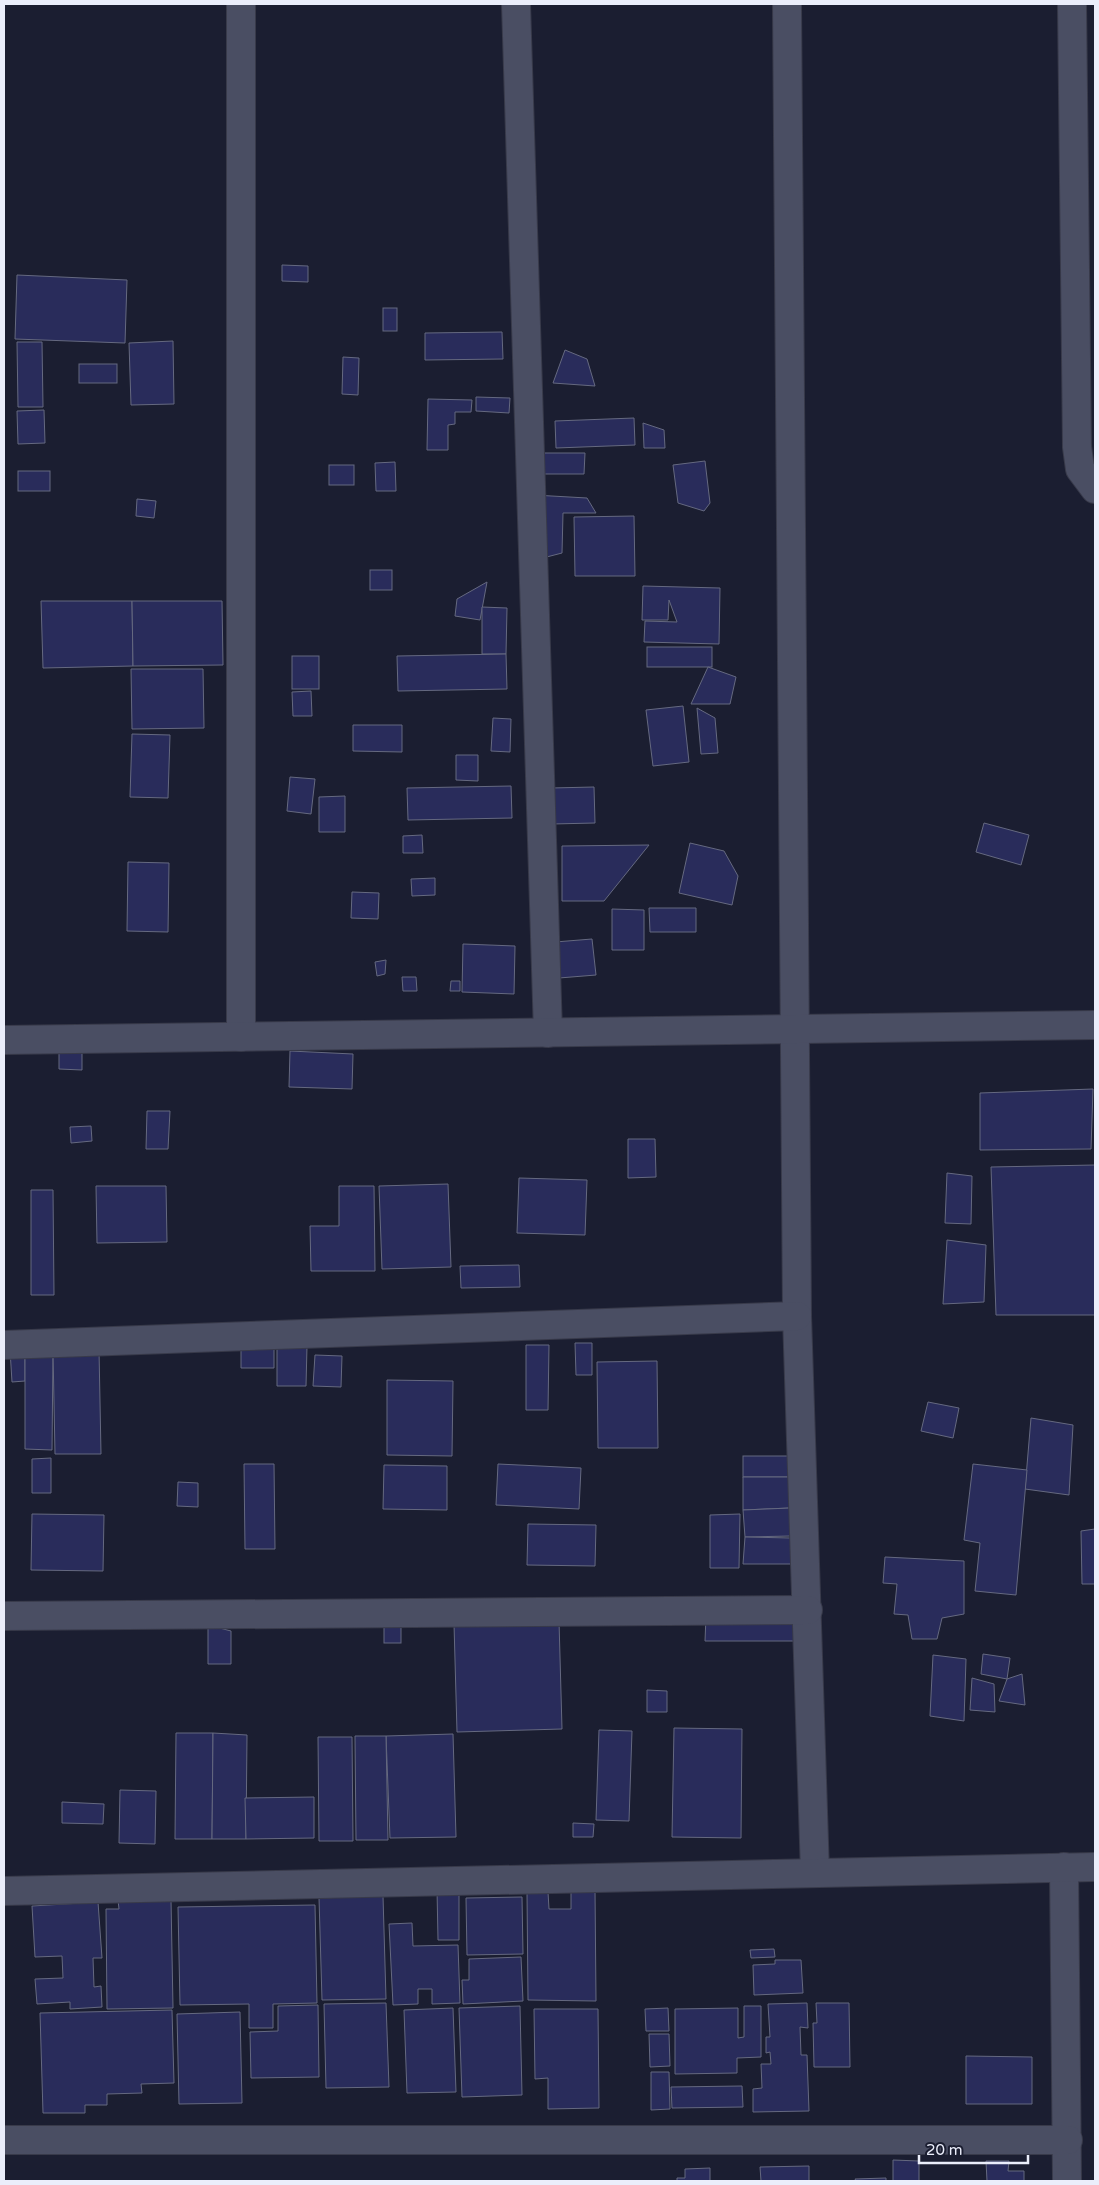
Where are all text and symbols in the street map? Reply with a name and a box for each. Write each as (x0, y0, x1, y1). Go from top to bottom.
scale bar (919, 2132, 1028, 2164)
text: 20 m (926, 2141, 963, 2159)

